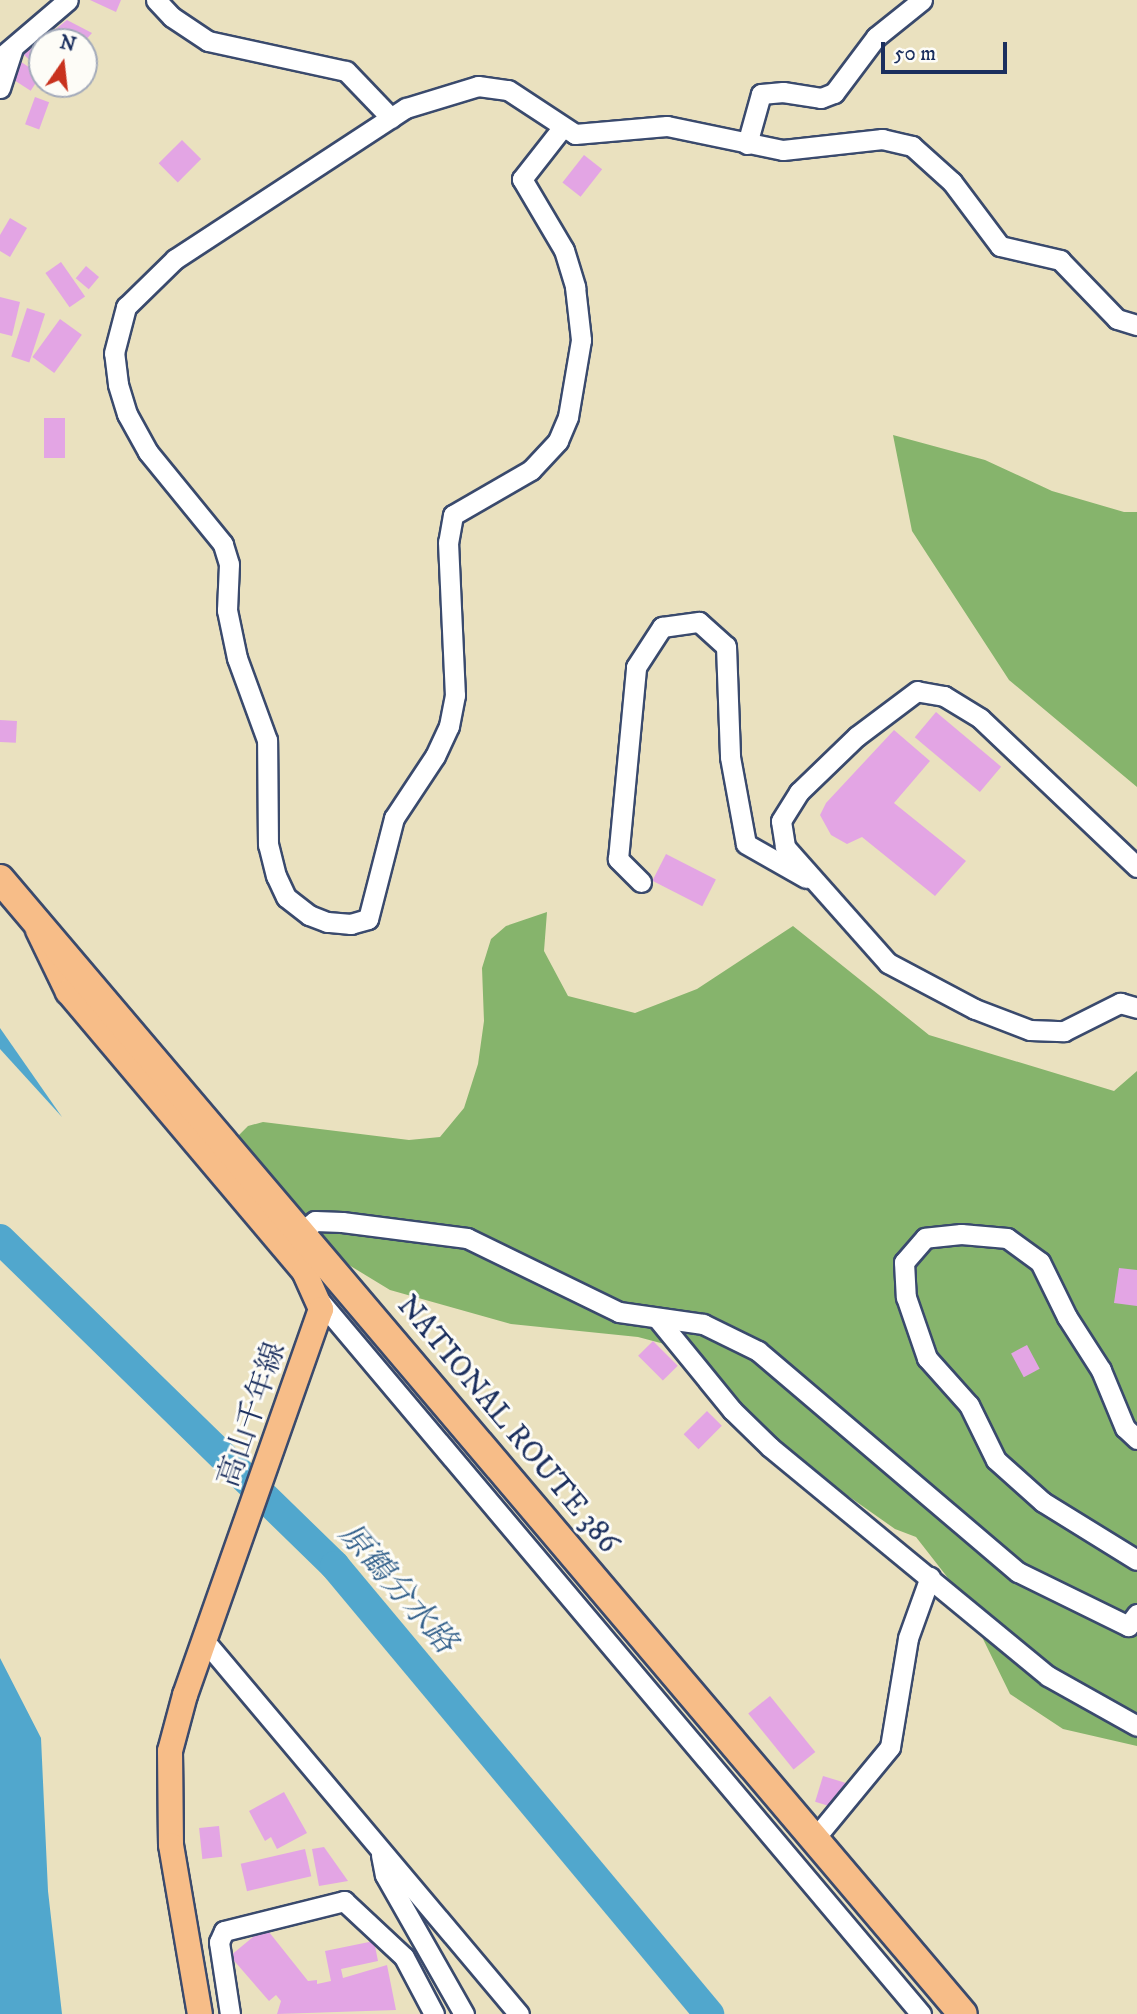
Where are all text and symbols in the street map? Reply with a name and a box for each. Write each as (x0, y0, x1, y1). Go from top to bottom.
north arrow (28, 28, 98, 98)
scale bar (885, 28, 1011, 72)
text: N (57, 31, 78, 57)
text: 50 m (894, 41, 936, 67)
street label: NATIONAL ROUTE 386 (389, 1289, 625, 1561)
street label: 高山千年線 (212, 1338, 294, 1492)
water label: 原鶴分水路 (330, 1516, 464, 1662)

